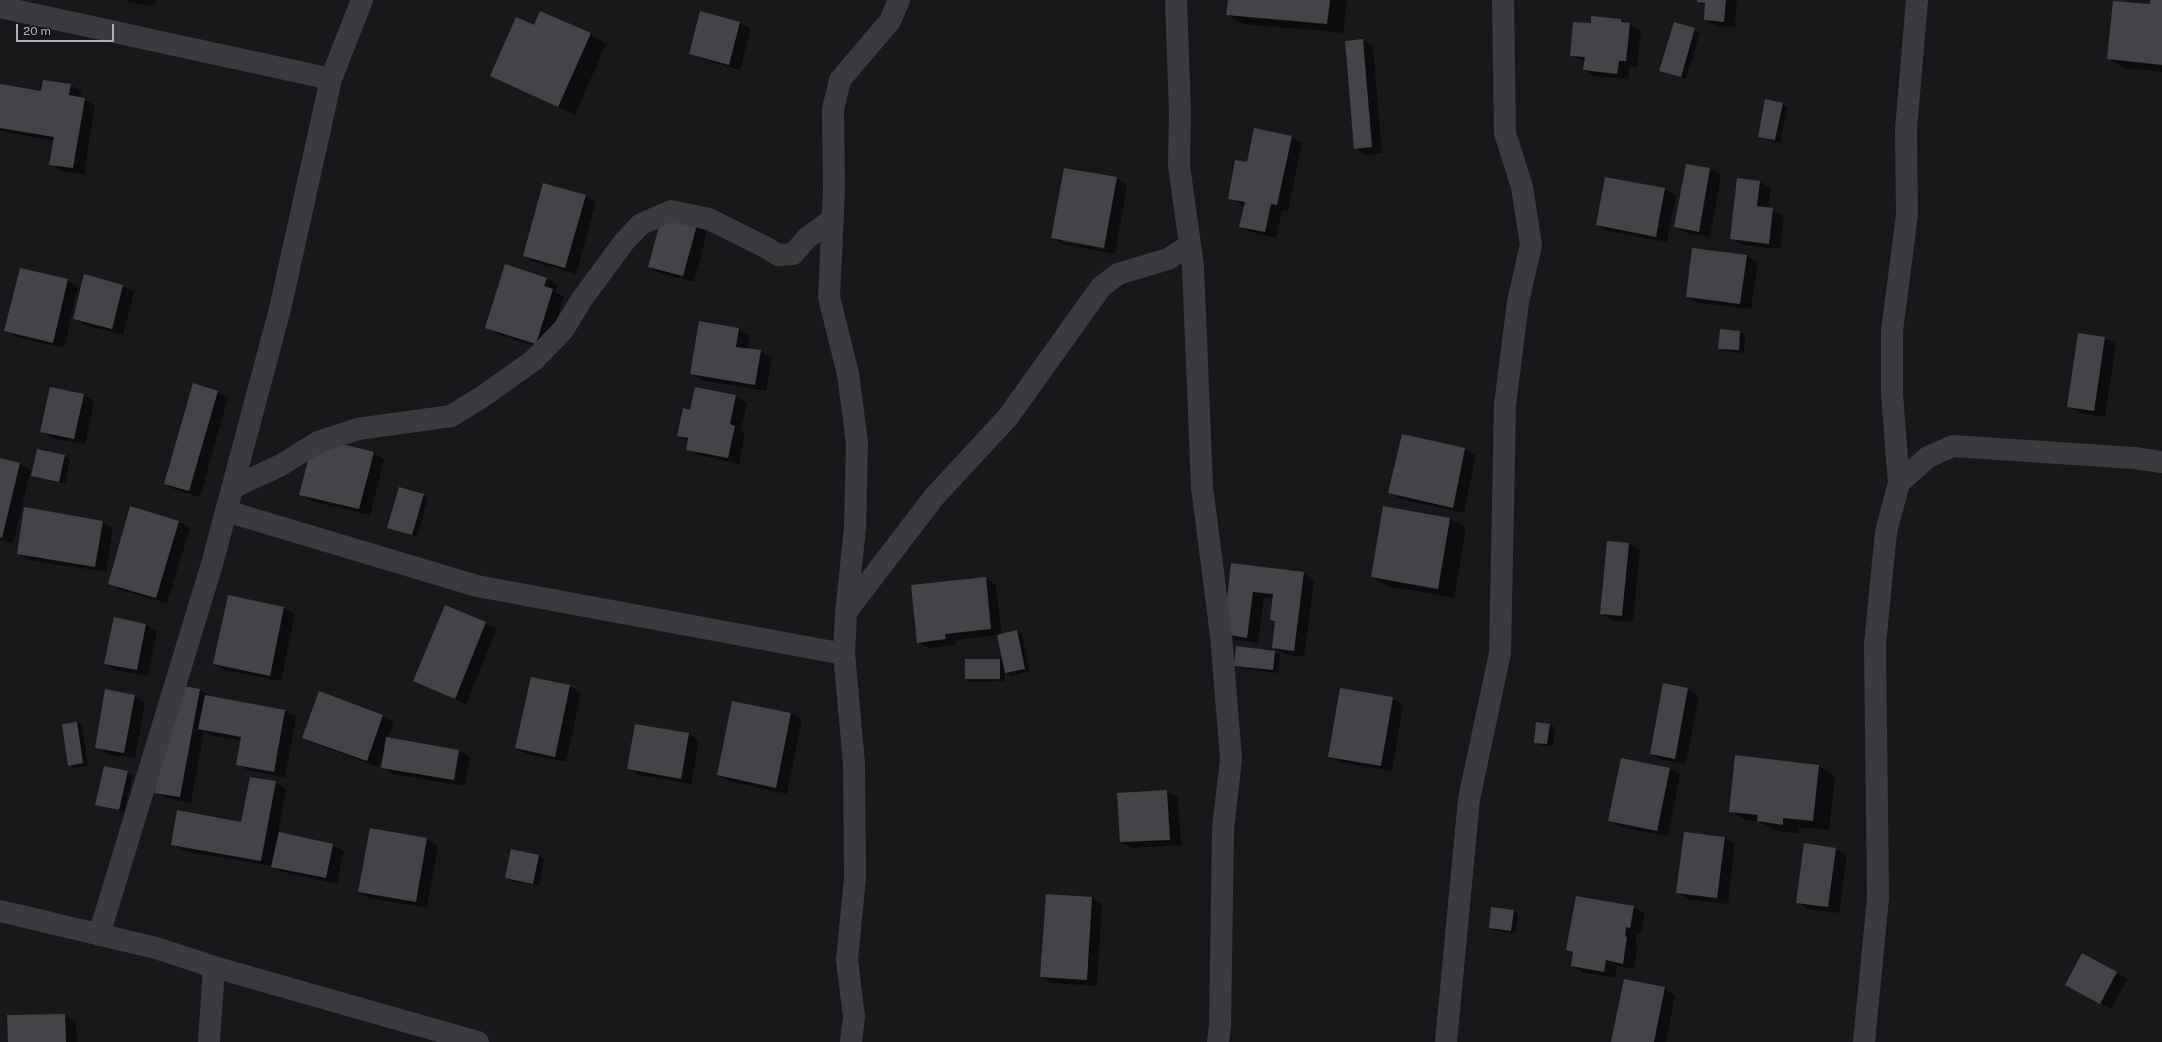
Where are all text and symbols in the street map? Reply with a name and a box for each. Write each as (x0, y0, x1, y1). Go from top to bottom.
scale bar (18, 16, 116, 42)
text: 20 m (23, 24, 51, 38)

